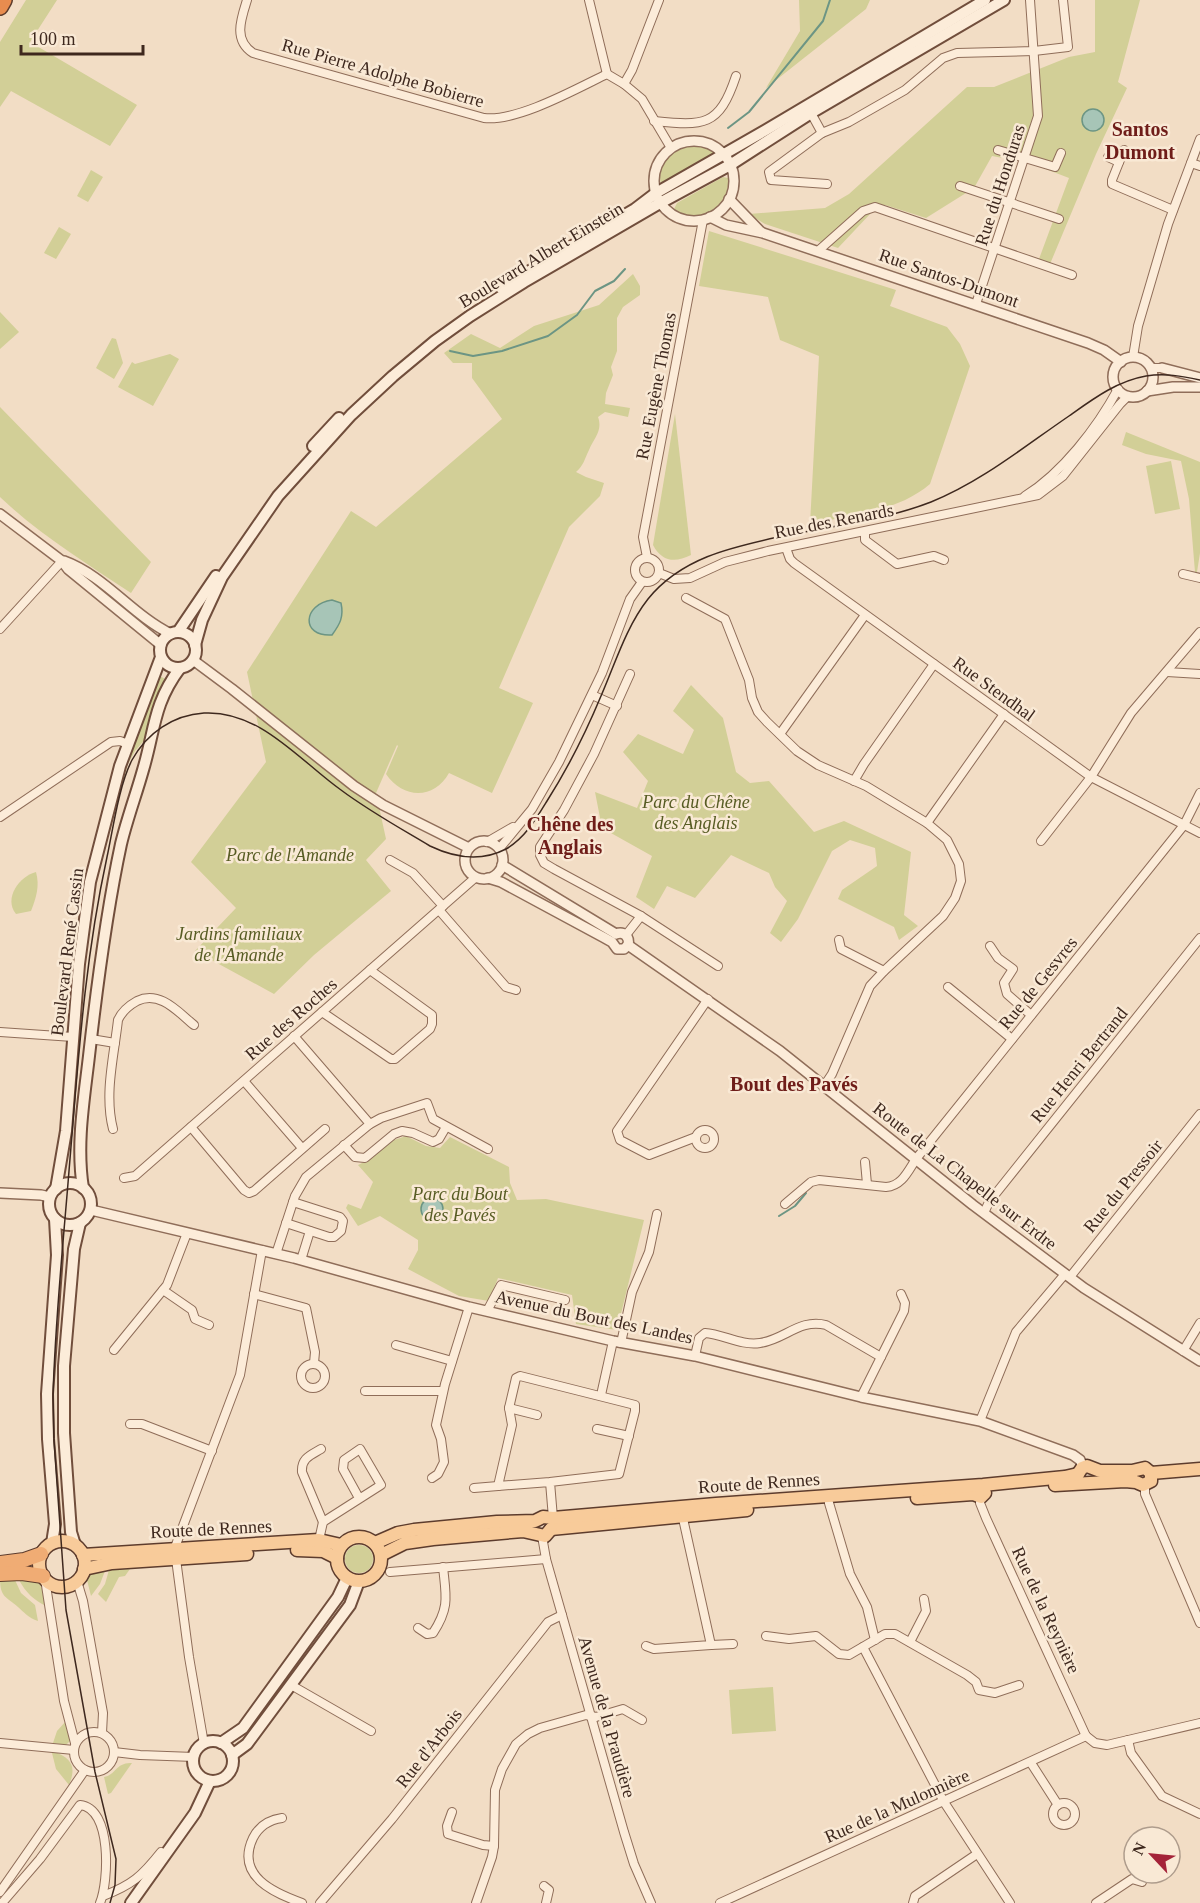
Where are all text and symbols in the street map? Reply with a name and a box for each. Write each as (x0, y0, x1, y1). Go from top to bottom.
scale bar (21, 18, 142, 56)
text: 100 m (30, 29, 76, 49)
street label: Rue Pierre Adolphe Bobierre (280, 35, 486, 111)
district label: Santos Dumont (1105, 118, 1175, 163)
street label: Rue du Honduras (971, 122, 1029, 248)
street label: Boulevard Albert Einstein (455, 198, 627, 312)
street label: Rue Santos-Dumont (876, 245, 1022, 311)
street label: Rue Eugène Thomas (632, 311, 680, 461)
street label: Rue des Renards (773, 500, 895, 542)
street label: Rue Stendhal (949, 653, 1039, 725)
park label: Parc du Chêne des Anglais (641, 792, 750, 833)
district label: Chêne des Anglais (526, 813, 614, 859)
park label: Parc de l'Amande (225, 845, 354, 865)
street label: Boulevard René Cassin (47, 867, 87, 1037)
park label: Jardins familiaux de l'Amande (176, 924, 302, 965)
street label: Rue de Gesvres (995, 933, 1081, 1033)
street label: Rue des Roches (241, 974, 341, 1064)
street label: Rue Henri Bertrand (1027, 1004, 1131, 1126)
district label: Bout des Pavés (730, 1073, 858, 1095)
street label: Route de La Chapelle sur Erdre (869, 1098, 1061, 1254)
street label: Rue du Pressoir (1079, 1135, 1167, 1237)
park label: Parc du Bout des Pavés (411, 1184, 509, 1225)
street label: Avenue du Bout des Landes (493, 1286, 695, 1348)
street label: Route de Rennes (697, 1469, 821, 1497)
street label: Route de Rennes (150, 1516, 272, 1542)
street label: Rue de la Reynière (1008, 1543, 1084, 1677)
street label: Avenue de la Praudière (574, 1634, 640, 1800)
street label: Rue d'Arbois (392, 1705, 466, 1791)
street label: Rue de la Mulonnière (821, 1765, 973, 1847)
north arrow (1122, 1825, 1182, 1885)
text: N (1129, 1839, 1149, 1858)

